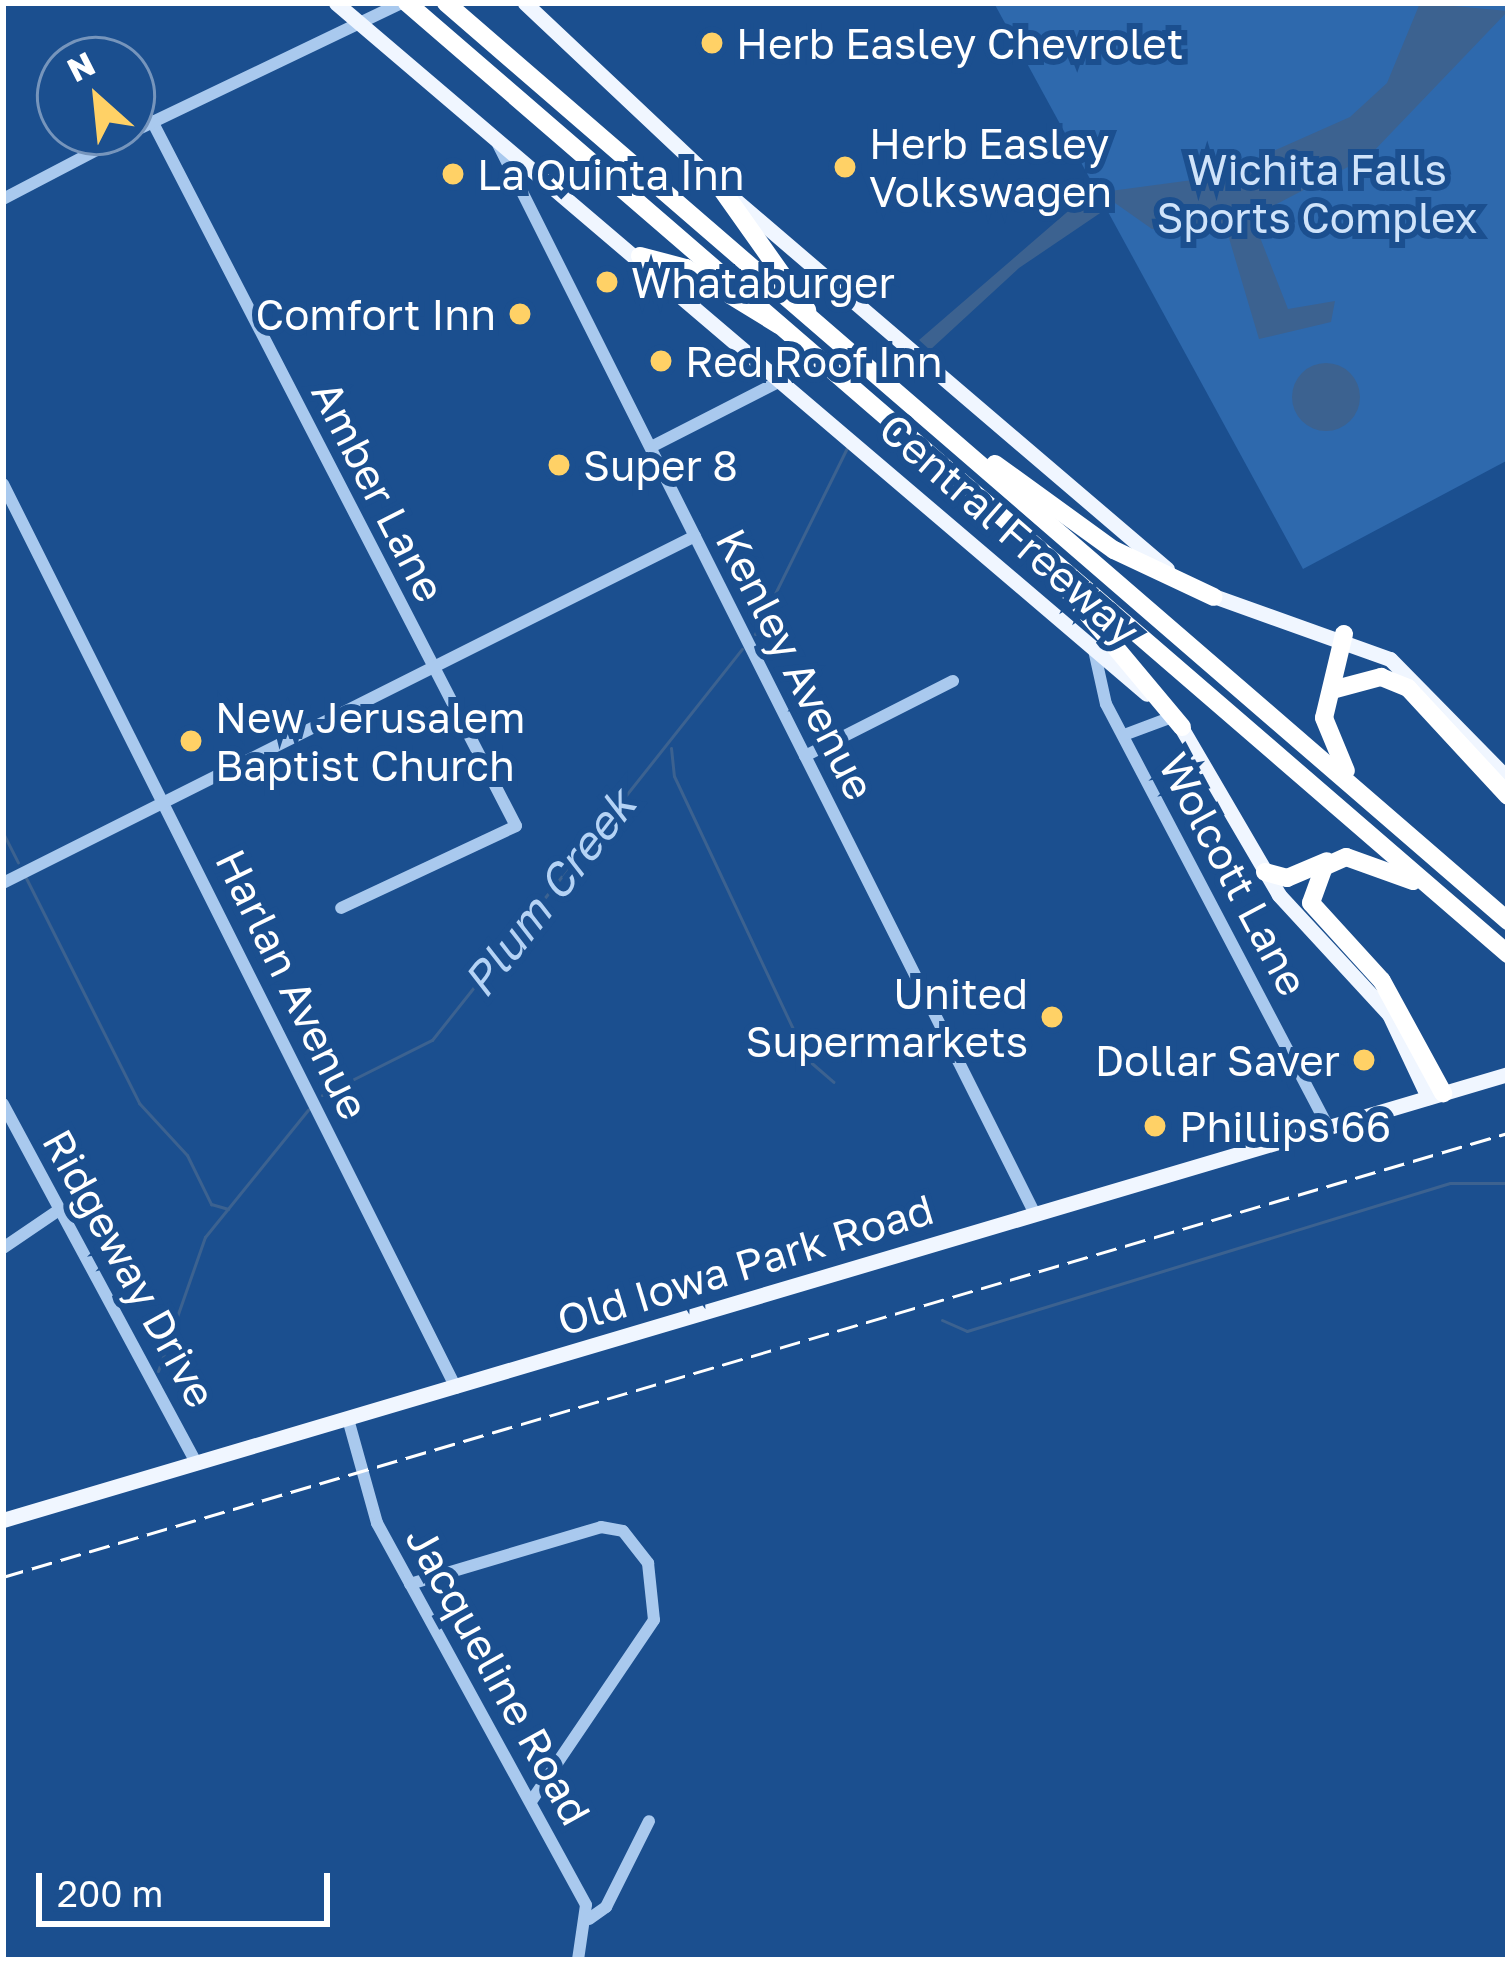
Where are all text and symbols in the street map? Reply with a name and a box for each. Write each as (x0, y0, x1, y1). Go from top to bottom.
place label: Herb Easley Chevrolet (736, 18, 1184, 68)
marker: Herb Easley Chevrolet (699, 30, 725, 56)
north arrow (36, 36, 156, 156)
text: N (61, 43, 101, 89)
place label: Herb Easley Volkswagen (869, 118, 1112, 216)
park label: Wichita Falls Sports Complex (1156, 144, 1478, 243)
place label: La Quinta Inn (477, 149, 745, 199)
marker: Herb Easley Volkswagen (832, 154, 858, 180)
marker: La Quinta Inn (440, 161, 466, 187)
place label: Whataburger (631, 257, 895, 307)
marker: Whataburger (594, 269, 620, 295)
place label: Comfort Inn (256, 289, 496, 339)
marker: Comfort Inn (507, 301, 533, 327)
place label: Red Roof Inn (685, 336, 943, 386)
marker: Red Roof Inn (648, 348, 674, 374)
street label: Amber Lane (302, 372, 456, 610)
street label: Central Freeway (870, 403, 1150, 655)
place label: Super 8 (583, 440, 738, 490)
marker: Super 8 (546, 452, 572, 478)
street label: Kenley Avenue (706, 520, 886, 808)
place label: New Jerusalem Baptist Church (215, 692, 525, 790)
marker: New Jerusalem Baptist Church (178, 728, 204, 754)
street label: Wolcott Lane (1149, 744, 1319, 1004)
water label: Plum Creek (452, 779, 646, 1007)
street label: Harlan Avenue (206, 841, 380, 1127)
place label: United Supermarkets (746, 968, 1028, 1066)
marker: United Supermarkets (1039, 1004, 1065, 1030)
place label: Dollar Saver (1095, 1035, 1340, 1085)
marker: Dollar Saver (1351, 1047, 1377, 1073)
place label: Phillips 66 (1179, 1101, 1391, 1151)
marker: Phillips 66 (1142, 1113, 1168, 1139)
street label: Ridgeway Drive (33, 1120, 227, 1416)
street label: Old Iowa Park Road (551, 1183, 939, 1345)
street label: Jacqueline Road (396, 1517, 602, 1833)
scale bar (42, 1849, 336, 1923)
text: 200 m (57, 1872, 163, 1915)

